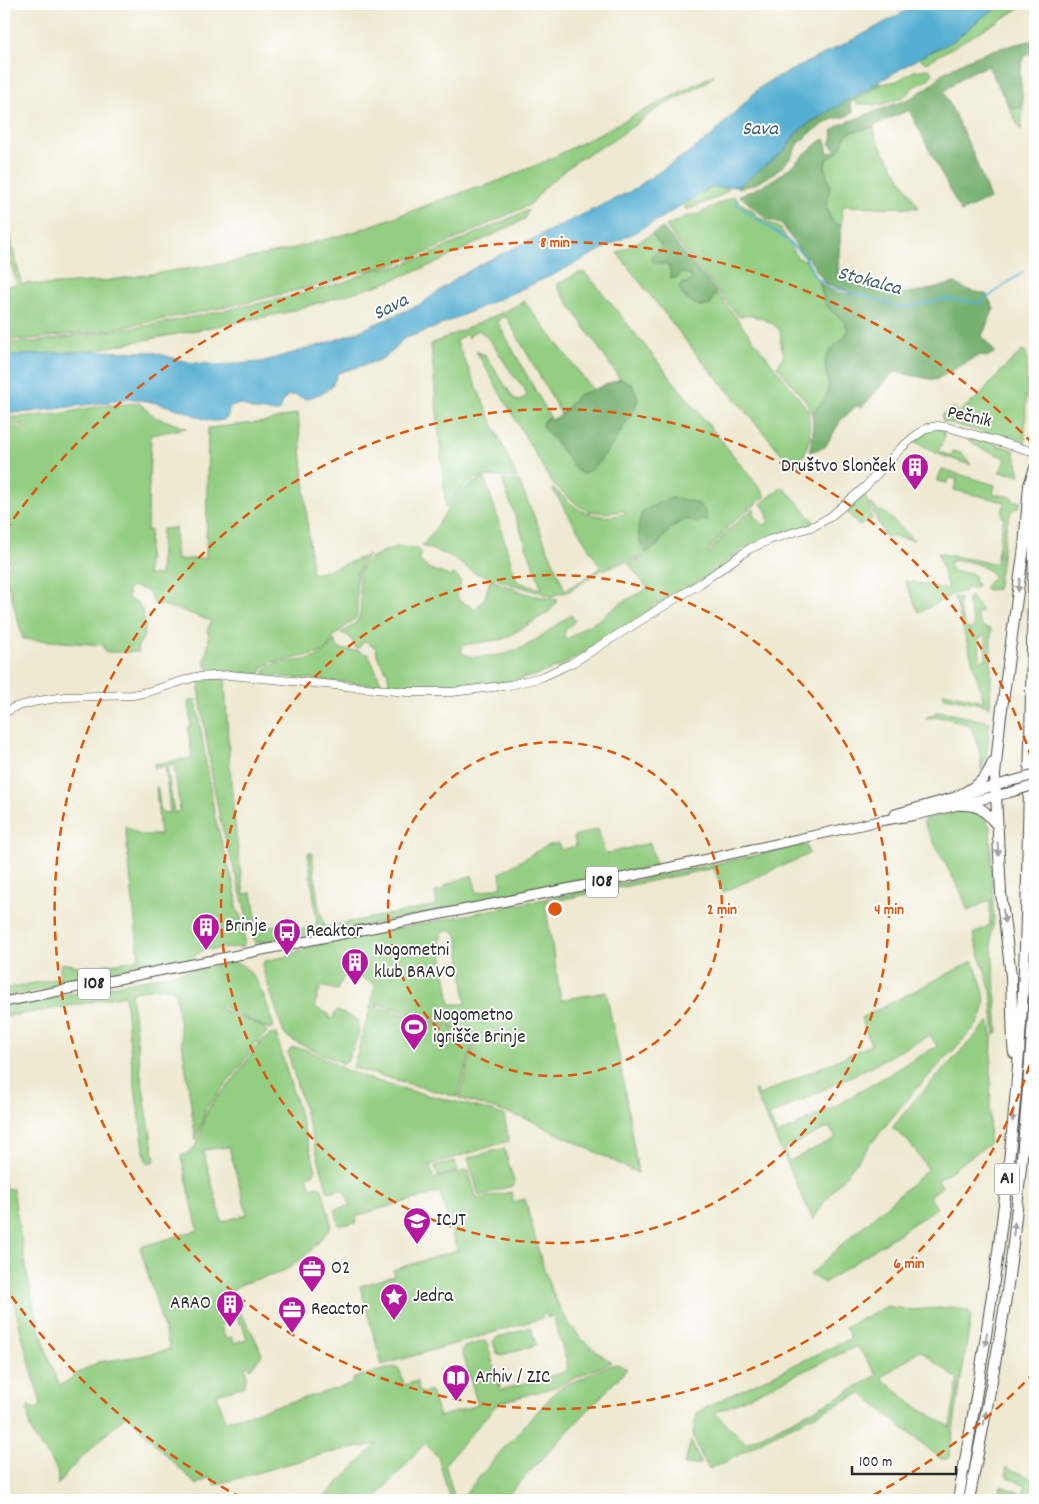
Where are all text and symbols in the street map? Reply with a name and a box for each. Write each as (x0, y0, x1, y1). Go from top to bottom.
water label: Sava (742, 116, 780, 144)
text: 8 min (540, 233, 570, 255)
water label: Stokalca (834, 260, 906, 304)
water label: Sava (369, 287, 415, 329)
street label: Pečnik (944, 400, 994, 436)
building icon: Društvo Slonček (900, 452, 930, 491)
place label: Društvo Slonček (781, 454, 896, 481)
one-way arrow (1015, 578, 1023, 594)
one-way arrow (995, 842, 1003, 858)
road number: 108 (586, 866, 618, 898)
centre of rings (546, 900, 564, 918)
text: 2 min (707, 900, 737, 922)
text: 4 min (874, 900, 904, 922)
one-way arrow (1001, 909, 1009, 925)
building icon: Brinje (191, 912, 221, 951)
place label: Brinje (225, 914, 267, 941)
bus stop icon: Reaktor (272, 917, 302, 956)
place label: Reaktor (306, 919, 363, 946)
place label: Nogometni klub BRAVO (374, 938, 456, 987)
building icon: Nogometni klub BRAVO (340, 947, 370, 986)
road number: 108 (78, 969, 110, 1000)
place label: Nogometno igrišče Brinje (433, 1003, 526, 1052)
sports icon: Nogometno igrišče Brinje (399, 1012, 429, 1051)
one-way arrow (1009, 1107, 1017, 1123)
road number: A1 (994, 1164, 1020, 1194)
school or university icon: ICJT (402, 1206, 432, 1245)
place label: ICJT (436, 1208, 466, 1235)
one-way arrow (1010, 1221, 1018, 1237)
office icon: O2 (297, 1254, 327, 1293)
text: 6 min (894, 1254, 924, 1276)
place label: O2 (331, 1256, 350, 1283)
place icon: Jedra (379, 1282, 409, 1321)
place label: Jedra (413, 1284, 454, 1311)
building icon: ARAO (215, 1289, 245, 1328)
place label: ARAO (170, 1291, 211, 1318)
office icon: Reactor (277, 1295, 307, 1334)
place label: Reactor (311, 1297, 368, 1324)
one-way arrow (982, 1332, 990, 1348)
library icon: Arhiv / ZIC (441, 1363, 471, 1402)
place label: Arhiv / ZIC (475, 1365, 550, 1392)
one-way arrow (981, 1410, 989, 1426)
scale bar (852, 1444, 955, 1476)
text: 100 m (859, 1452, 892, 1474)

